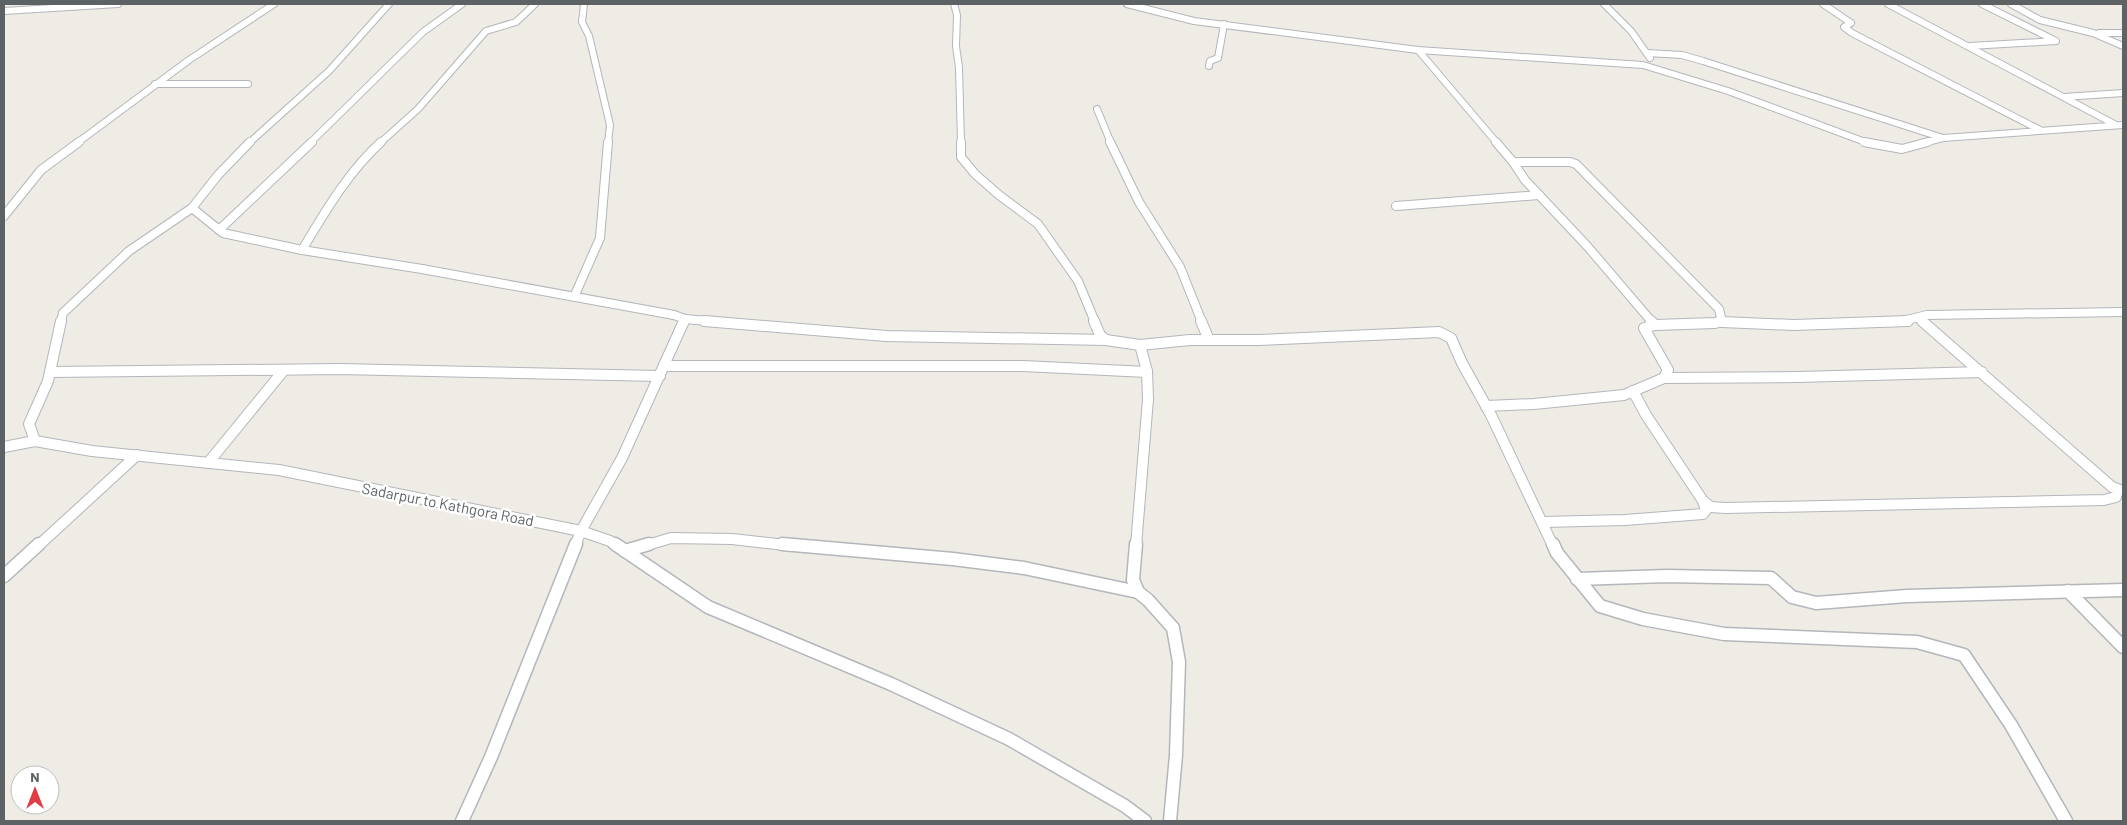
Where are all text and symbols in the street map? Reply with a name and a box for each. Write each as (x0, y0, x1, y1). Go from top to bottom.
street label: Sadarpur to Kathgora Road (361, 478, 535, 530)
north arrow (10, 765, 60, 815)
text: N (30, 768, 40, 785)

